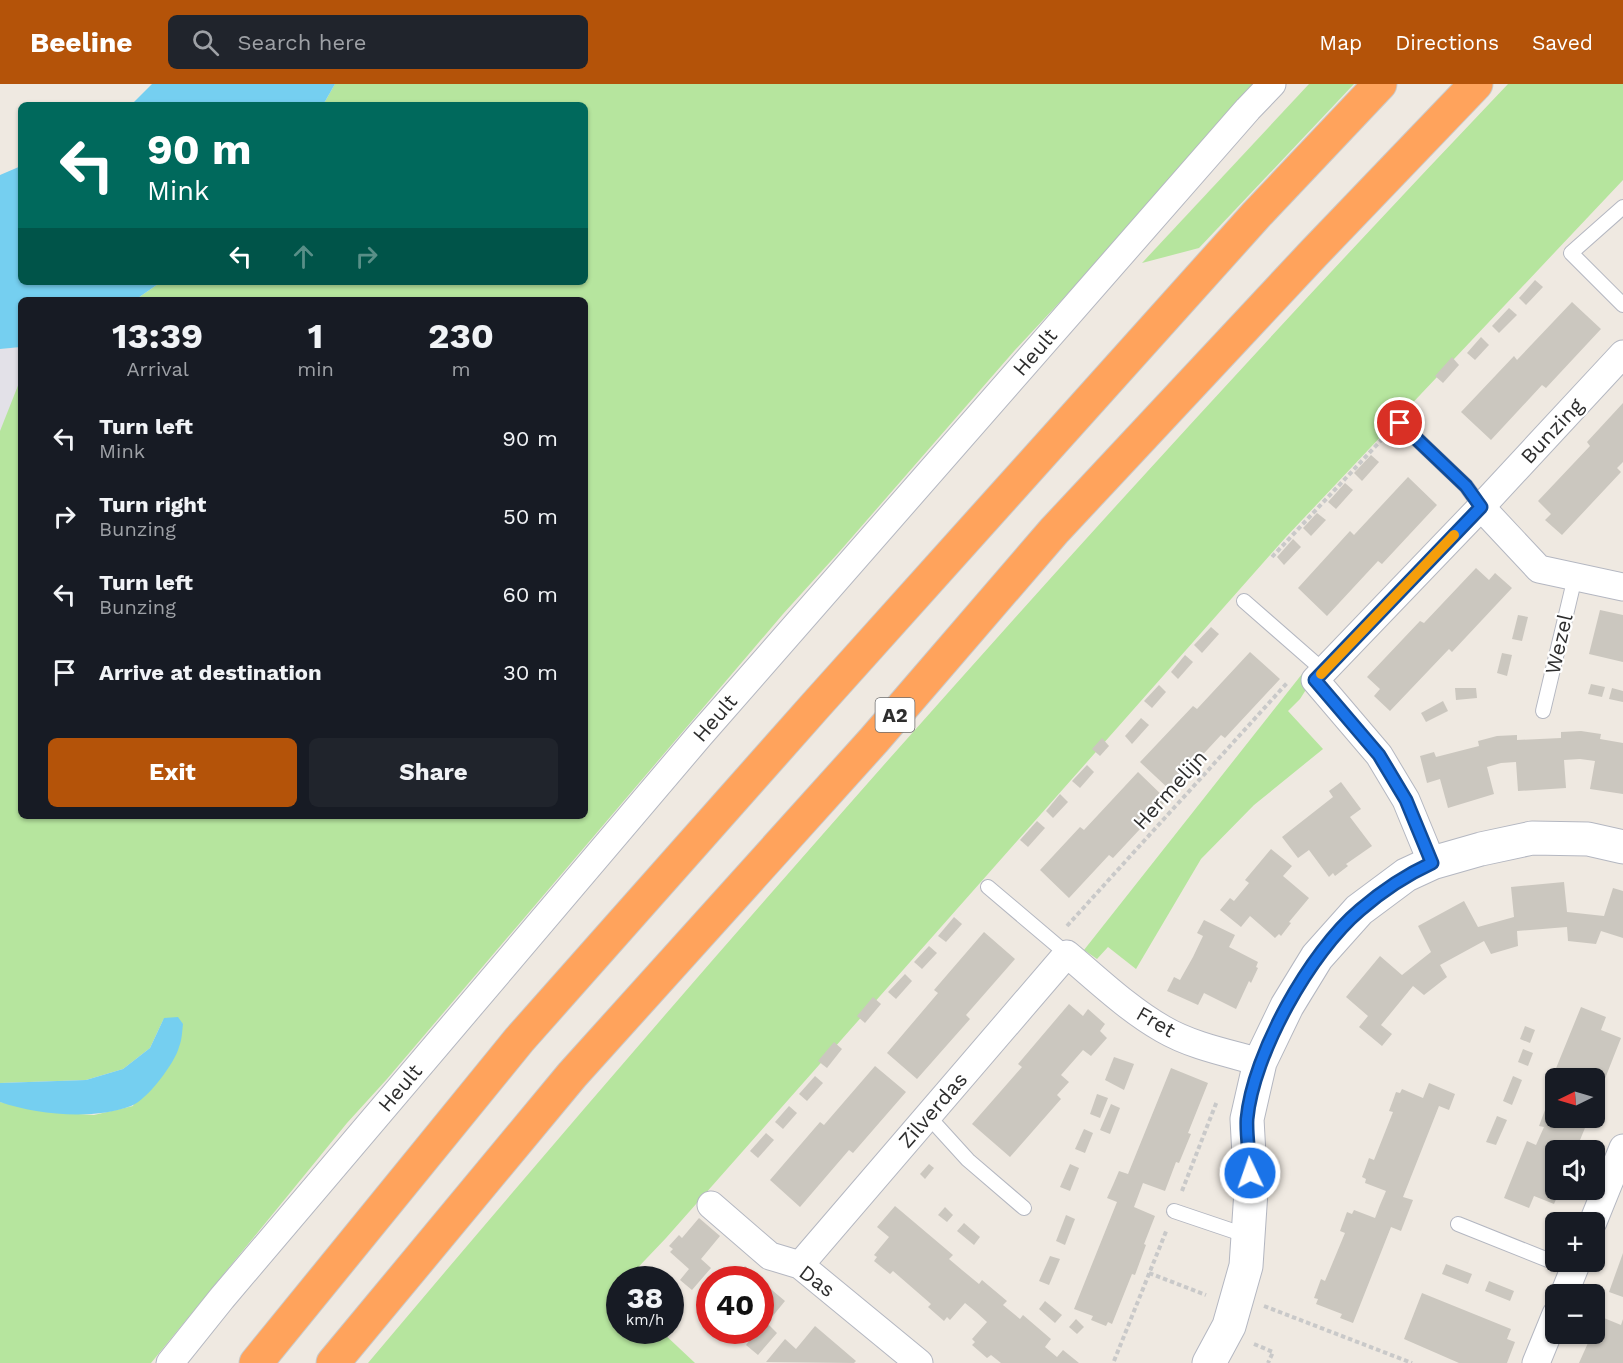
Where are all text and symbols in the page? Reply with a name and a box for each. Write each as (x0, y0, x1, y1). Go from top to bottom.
search box (168, 15, 588, 69)
text: Beeline (30, 26, 132, 59)
icon: search (189, 26, 222, 59)
text: Search here (237, 30, 366, 55)
text: Map (1319, 30, 1362, 55)
text: Directions (1395, 30, 1499, 55)
text: Saved (1532, 30, 1593, 55)
text: 90 m (147, 125, 251, 174)
icon: left (48, 126, 126, 204)
text: Mink (147, 175, 209, 207)
icon: left (224, 240, 257, 273)
icon: ahead (287, 240, 320, 273)
icon: right (350, 240, 383, 273)
text: 13:39 (112, 315, 203, 357)
text: 1 (308, 315, 323, 357)
text: 230 (428, 315, 494, 357)
street label: Heult (1007, 323, 1062, 381)
text: Arrival (126, 357, 189, 381)
text: min (297, 357, 334, 381)
text: m (451, 357, 471, 381)
street label: Bunzing (1515, 392, 1589, 469)
pin (1374, 397, 1425, 448)
icon: arrive (1383, 406, 1416, 439)
text: Turn left (99, 414, 193, 439)
icon: left (48, 422, 81, 455)
text: 90 m (502, 426, 558, 451)
text: Mink (99, 439, 145, 463)
text: Turn right (99, 492, 206, 517)
icon: right (48, 500, 81, 533)
text: 50 m (503, 504, 558, 529)
text: Bunzing (99, 517, 176, 541)
text: Turn left (99, 570, 193, 595)
icon: left (48, 578, 81, 611)
text: 60 m (502, 582, 558, 607)
text: Bunzing (99, 595, 176, 619)
street label: Wezel (1539, 611, 1578, 677)
icon: arrive (48, 656, 81, 689)
text: Arrive at destination (99, 660, 322, 685)
text: 30 m (503, 660, 558, 685)
street label: Heult (687, 689, 742, 747)
road number: A2 (876, 698, 914, 732)
button: Exit (48, 738, 297, 807)
button: Share (309, 738, 558, 807)
street label: Hermelijn (1127, 745, 1212, 835)
street label: Fret (1132, 1001, 1180, 1043)
street label: Heult (372, 1058, 427, 1117)
street label: Zilverdas (893, 1067, 972, 1153)
north arrow (1545, 1068, 1605, 1128)
map controls (1545, 1068, 1605, 1344)
button: sound (1545, 1140, 1605, 1200)
position arrow (1218, 1141, 1282, 1205)
button: + (1545, 1212, 1605, 1272)
street label: Das (795, 1259, 840, 1302)
speed limit sign: 40 (696, 1266, 774, 1344)
text: 38 (627, 1280, 663, 1315)
button: − (1545, 1284, 1605, 1344)
text: km/h (626, 1311, 664, 1329)

